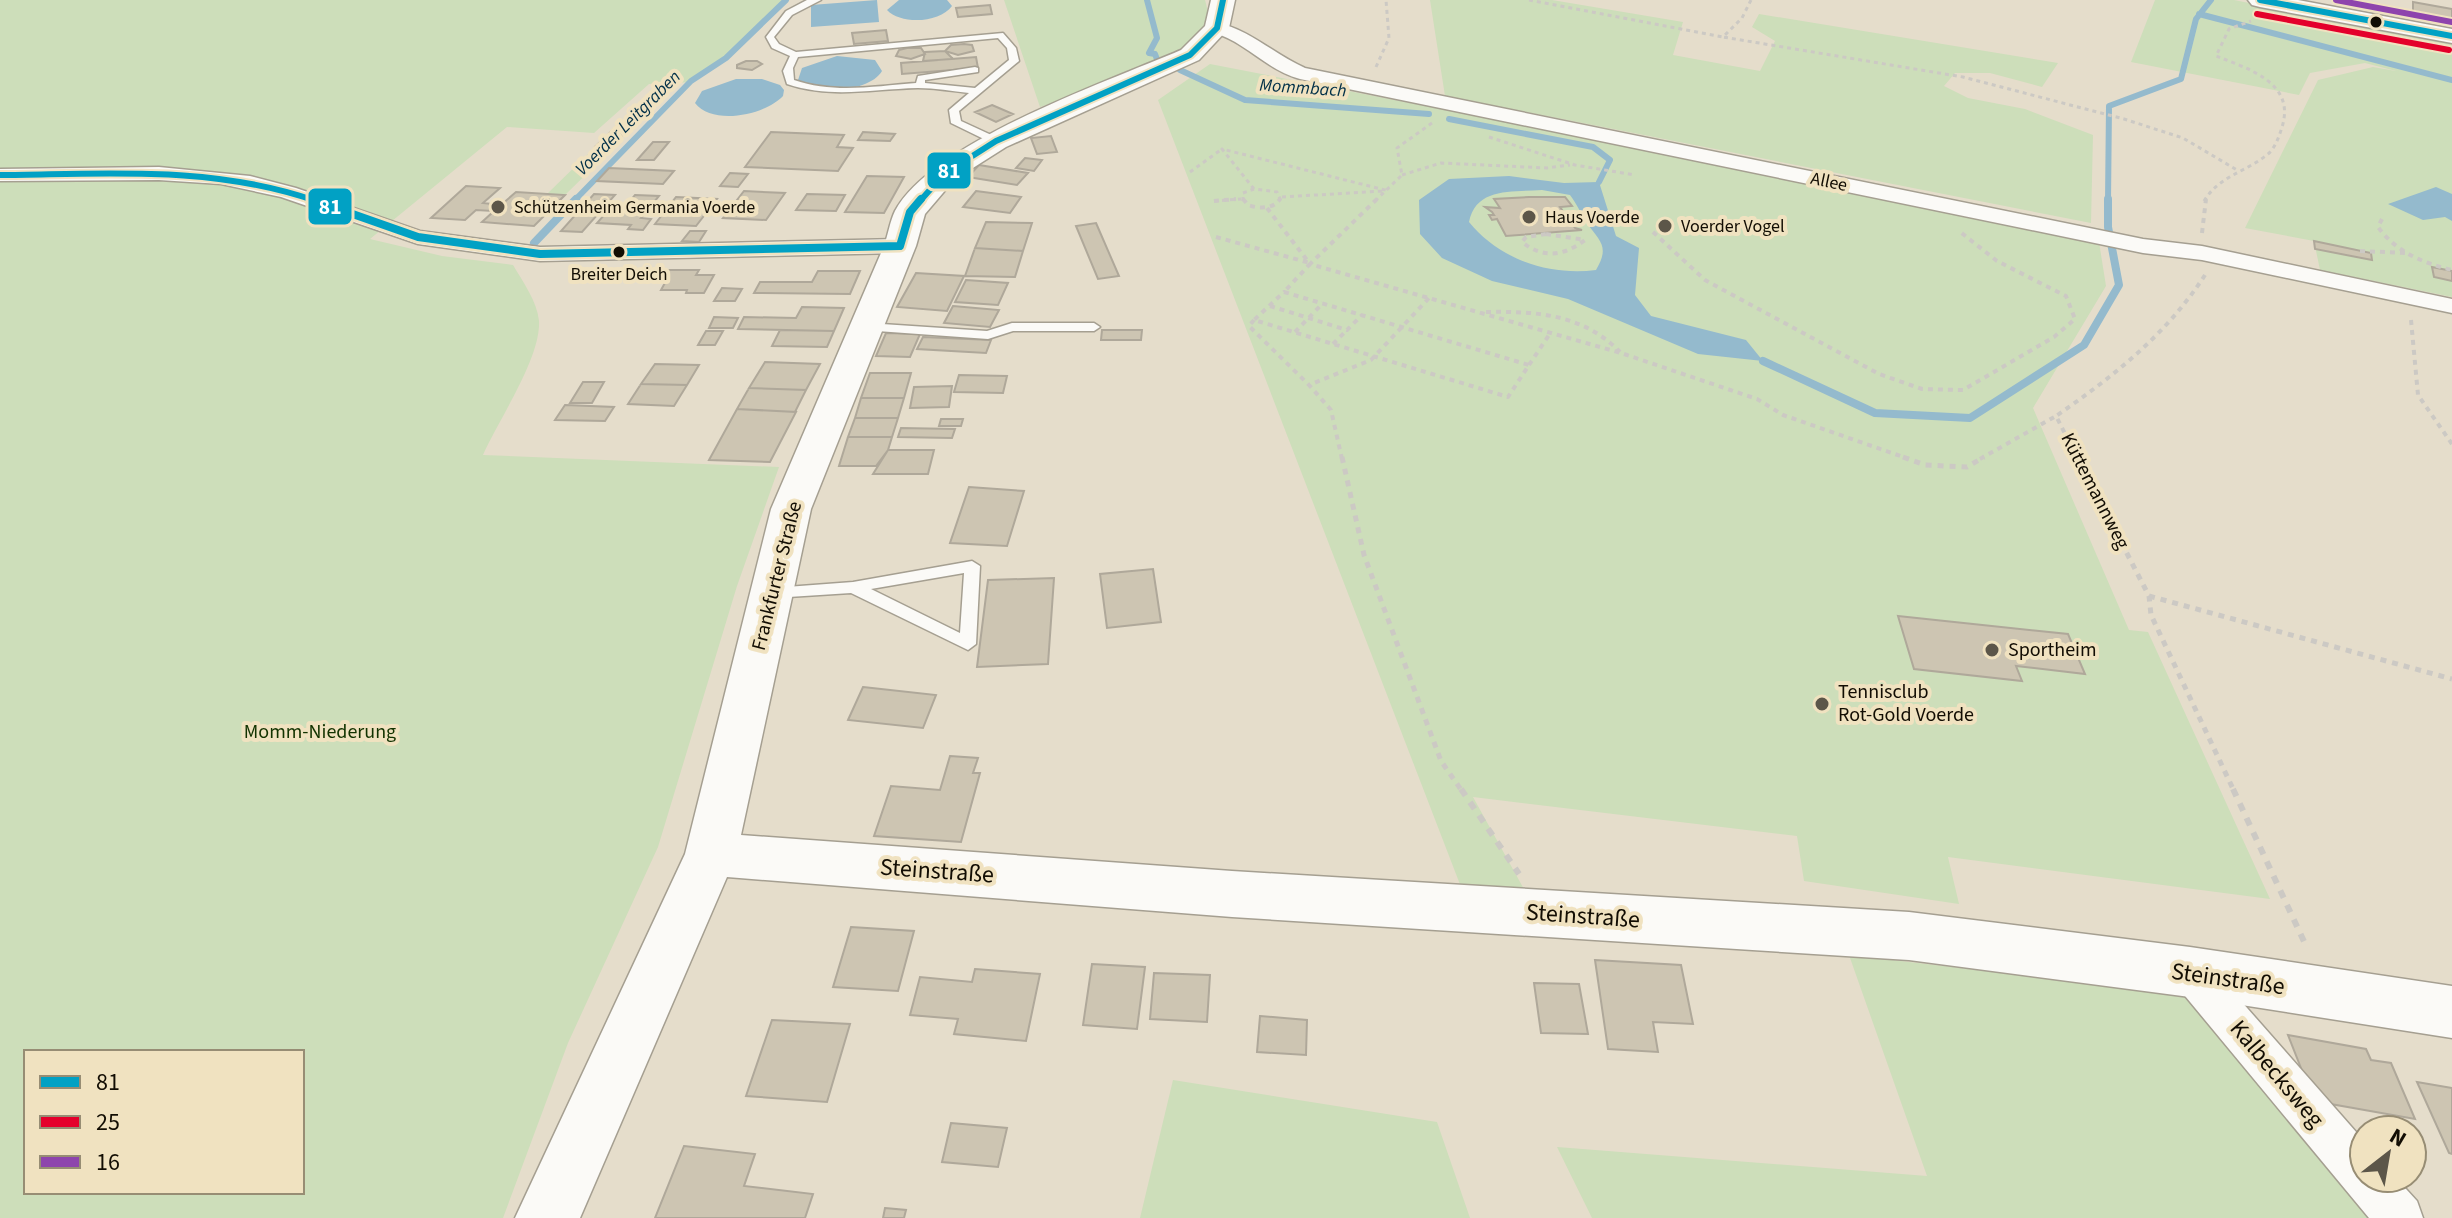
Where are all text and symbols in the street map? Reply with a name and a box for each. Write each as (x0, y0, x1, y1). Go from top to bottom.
unlabelled marker (2368, 14, 2384, 30)
water label: Voerder Leitgraben (570, 65, 686, 181)
water label: Mommbach (1259, 72, 1347, 104)
line badge: 81 (926, 151, 972, 190)
text: 81 (937, 155, 961, 187)
street label: Allee (1808, 166, 1850, 198)
line badge: 81 (307, 187, 353, 226)
text: 81 (318, 191, 342, 223)
place label: Schützenheim Germania Voerde (514, 195, 755, 220)
marker: Schützenheim Germania Voerde (489, 198, 507, 216)
place label: Haus Voerde (1545, 205, 1639, 230)
marker: Haus Voerde (1520, 208, 1538, 226)
place label: Voerder Vogel (1681, 214, 1785, 239)
marker: Voerder Vogel (1656, 217, 1674, 235)
marker: Breiter Deich (611, 244, 627, 260)
place label: Breiter Deich (570, 262, 668, 287)
street label: Küttemannweg (2054, 428, 2136, 554)
street label: Frankfurter Straße (745, 498, 809, 654)
place label: Sportheim (2008, 636, 2097, 664)
marker: Sportheim (1983, 641, 2001, 659)
place label: Tennisclub Rot-Gold Voerde (1838, 678, 1974, 729)
marker: Tennisclub Rot-Gold Voerde (1813, 695, 1831, 713)
park label: Momm-Niederung (244, 718, 396, 746)
street label: Steinstraße (879, 850, 995, 892)
street label: Steinstraße (1525, 895, 1641, 937)
street label: Steinstraße (2169, 954, 2287, 1004)
street label: Kalbecksweg (2221, 1013, 2333, 1135)
legend (24, 1050, 304, 1194)
text: 81 (96, 1065, 120, 1100)
text: 25 (96, 1105, 120, 1140)
north arrow (2348, 1114, 2428, 1194)
text: N (2383, 1120, 2412, 1155)
text: 16 (96, 1145, 120, 1180)

